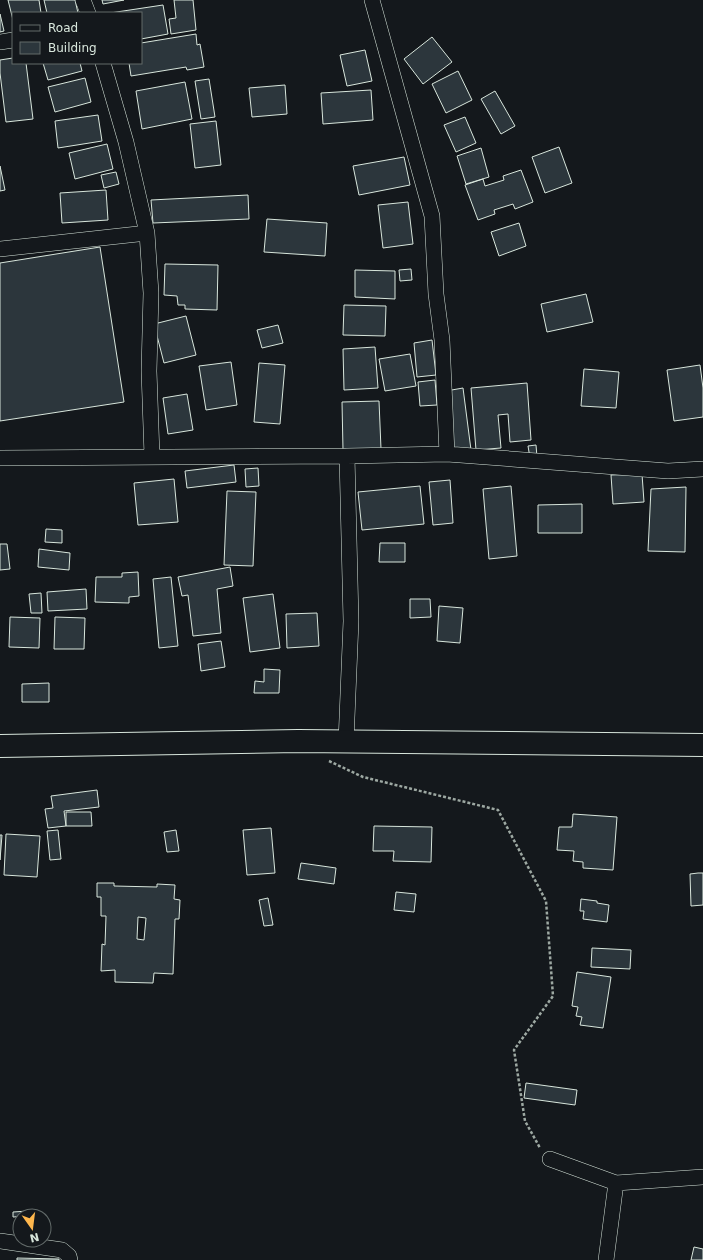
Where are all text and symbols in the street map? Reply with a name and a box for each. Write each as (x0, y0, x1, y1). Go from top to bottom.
legend (12, 12, 142, 64)
text: Road (48, 21, 78, 35)
text: Building (48, 41, 97, 55)
north arrow (12, 1208, 52, 1248)
text: N (28, 1230, 40, 1245)

